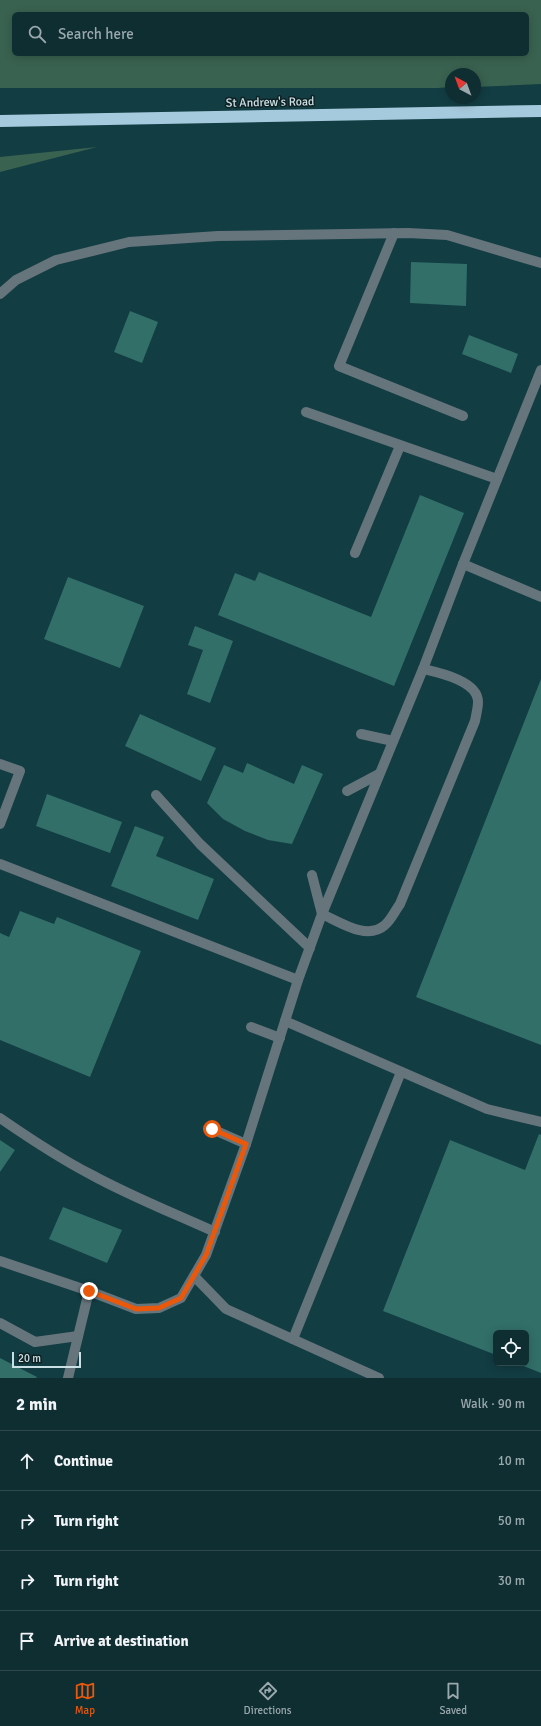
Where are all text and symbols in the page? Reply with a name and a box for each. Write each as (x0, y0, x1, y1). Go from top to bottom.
search box (12, 12, 529, 56)
icon: search (26, 23, 48, 45)
text: Search here (58, 25, 134, 43)
north arrow (445, 68, 481, 104)
street label: St Andrew's Road (226, 94, 314, 111)
route start (203, 1120, 221, 1138)
route end (80, 1282, 98, 1300)
map controls (493, 1330, 529, 1366)
button: locate (493, 1330, 529, 1366)
scale bar (12, 1350, 81, 1369)
text: 20 m (18, 1352, 41, 1365)
text: 2 min (16, 1394, 57, 1415)
text: Walk · 90 m (461, 1396, 525, 1412)
icon: ahead (16, 1450, 38, 1472)
text: Continue (54, 1452, 113, 1470)
text: 10 m (498, 1453, 525, 1469)
icon: right (16, 1510, 38, 1532)
text: Turn right (54, 1512, 119, 1530)
text: 50 m (498, 1513, 525, 1529)
icon: right (16, 1570, 38, 1592)
text: Turn right (54, 1572, 119, 1590)
text: 30 m (498, 1573, 525, 1589)
icon: arrive (16, 1630, 38, 1652)
text: Arrive at destination (54, 1632, 189, 1650)
tab: Map (74, 1680, 96, 1717)
tab: Directions (244, 1680, 292, 1717)
tab: Saved (439, 1680, 467, 1717)

